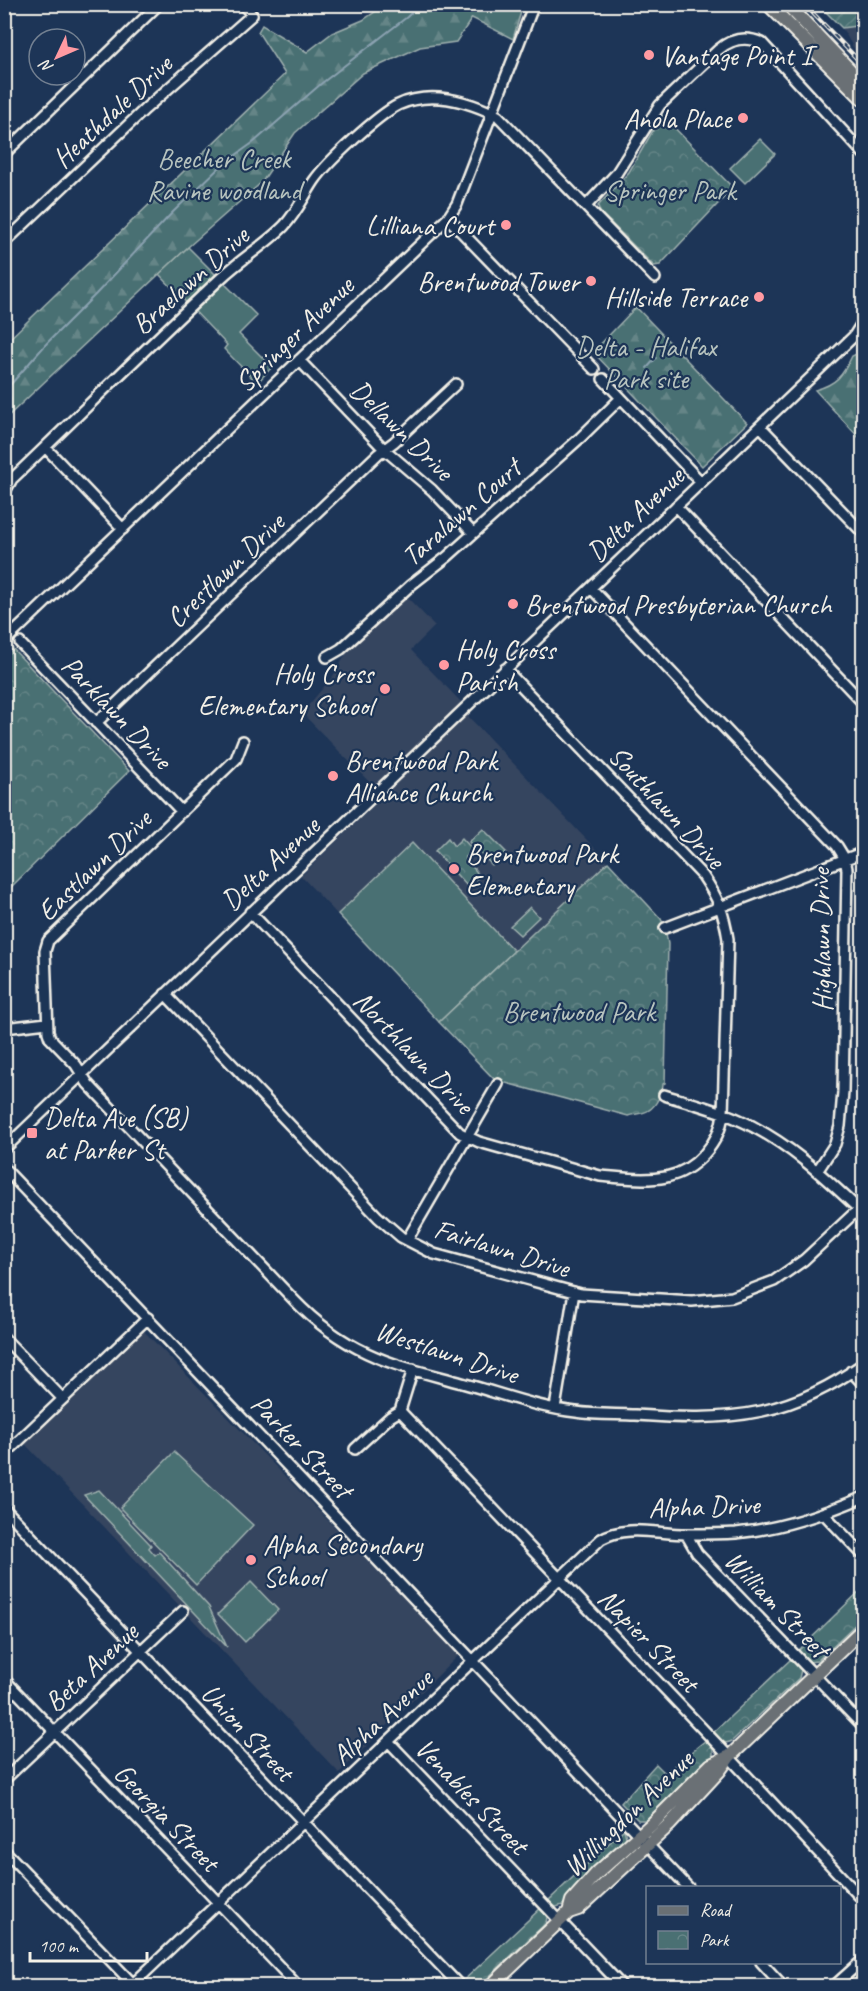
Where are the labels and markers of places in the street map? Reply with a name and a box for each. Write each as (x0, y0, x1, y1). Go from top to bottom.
place label: Vantage Point I (661, 38, 817, 73)
marker: Vantage Point I (642, 48, 656, 62)
place label: Anola Place (624, 101, 733, 136)
marker: Anola Place (736, 111, 750, 125)
place label: Lilliana Court (366, 208, 497, 243)
marker: Lilliana Court (499, 218, 513, 232)
place label: Brentwood Tower (418, 264, 582, 299)
marker: Brentwood Tower (584, 274, 598, 288)
place label: Hillside Terrace (605, 280, 749, 315)
marker: Hillside Terrace (752, 290, 766, 304)
place label: Brentwood Presbyterian Church (525, 587, 833, 622)
marker: Brentwood Presbyterian Church (506, 597, 520, 611)
place label: Holy Cross Parish (456, 632, 558, 699)
place label: Holy Cross Elementary School (198, 656, 378, 723)
marker: Holy Cross Parish (437, 658, 451, 672)
marker: Holy Cross Elementary School (378, 682, 392, 696)
place label: Brentwood Park Alliance Church (345, 743, 500, 810)
marker: Brentwood Park Alliance Church (326, 769, 340, 783)
place label: Brentwood Park Elementary (466, 836, 621, 903)
marker: Brentwood Park Elementary (447, 862, 461, 876)
place label: Delta Ave (SB) at Parker St (44, 1100, 189, 1167)
marker: Delta Ave (SB) at Parker St (25, 1126, 39, 1140)
place label: Alpha Secondary School (263, 1527, 425, 1594)
marker: Alpha Secondary School (244, 1553, 258, 1567)

